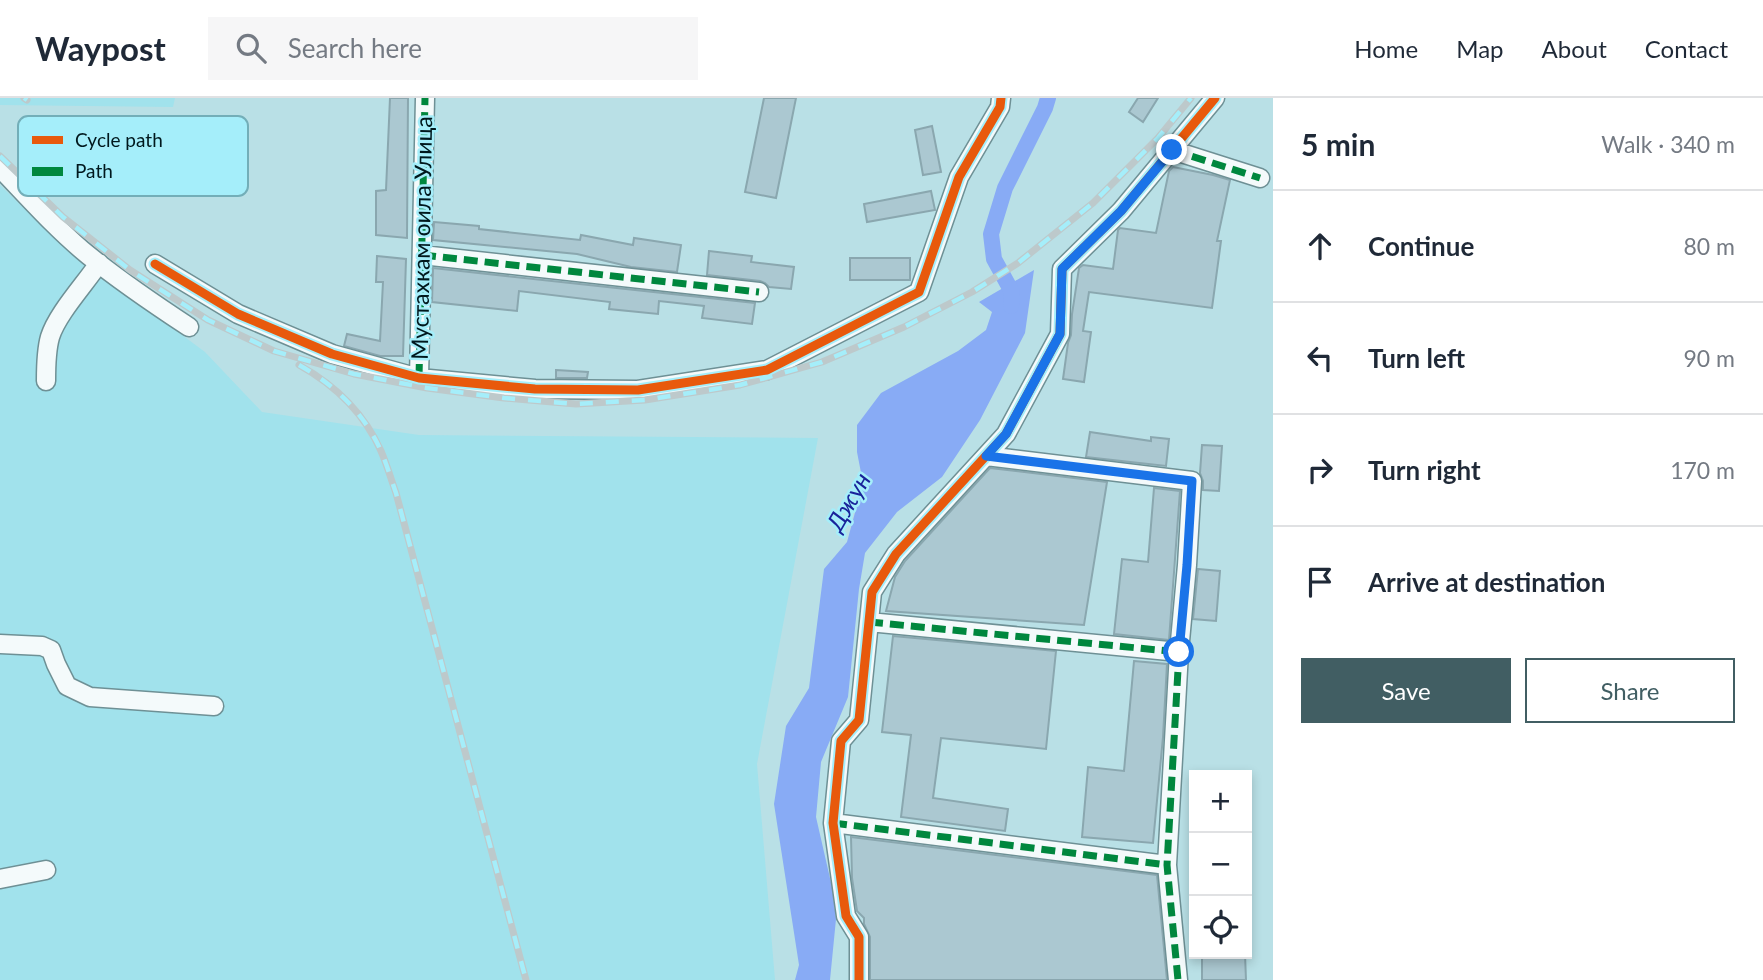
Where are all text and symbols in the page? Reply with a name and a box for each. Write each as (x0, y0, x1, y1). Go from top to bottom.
search box (208, 17, 698, 80)
text: Waypost (35, 28, 166, 68)
icon: search (232, 29, 270, 67)
text: Search here (288, 32, 422, 64)
text: Home (1354, 34, 1418, 63)
text: Map (1456, 34, 1504, 63)
text: About (1542, 34, 1607, 63)
text: Contact (1645, 34, 1728, 63)
legend (18, 116, 248, 196)
street label: Мустахкам оила Улица (405, 116, 437, 360)
text: 5 min (1301, 126, 1375, 162)
text: Cycle path (75, 128, 163, 151)
text: Walk · 340 m (1601, 130, 1735, 158)
route end (1156, 134, 1187, 165)
text: Path (75, 159, 113, 182)
icon: ahead (1301, 227, 1339, 265)
text: Continue (1368, 230, 1474, 262)
text: 80 m (1684, 232, 1735, 260)
icon: left (1301, 339, 1339, 377)
text: Turn left (1368, 342, 1465, 374)
text: 90 m (1684, 344, 1735, 372)
icon: right (1301, 451, 1339, 489)
text: Turn right (1368, 454, 1481, 486)
text: 170 m (1670, 456, 1735, 484)
water label: Джун (819, 467, 876, 537)
icon: arrive (1301, 563, 1339, 601)
text: Arrive at destination (1368, 566, 1605, 598)
route start (1163, 636, 1194, 667)
button: Save (1301, 658, 1511, 723)
button: Share (1525, 658, 1735, 723)
map controls (1189, 770, 1252, 959)
button: + (1189, 770, 1252, 833)
button: − (1189, 833, 1252, 896)
button: locate (1189, 896, 1252, 959)

